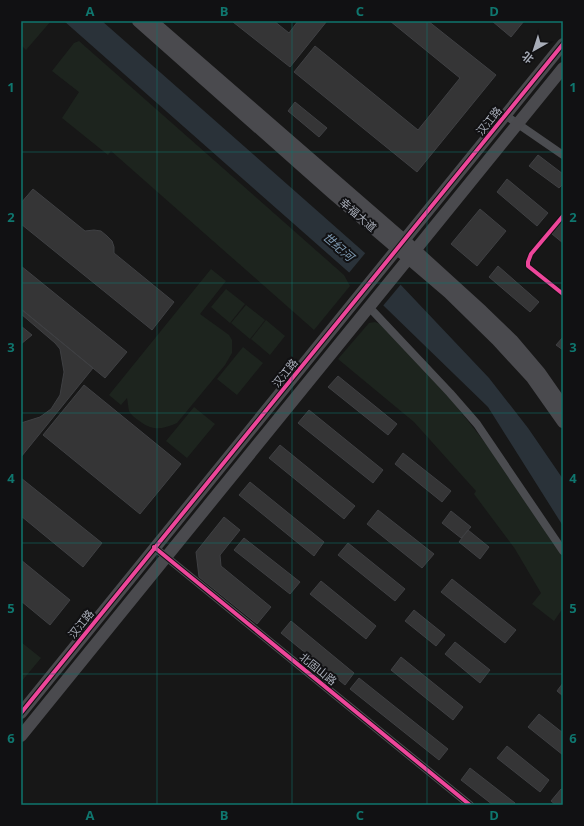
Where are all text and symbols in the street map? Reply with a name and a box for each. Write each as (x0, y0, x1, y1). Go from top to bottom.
text: A (86, 2, 95, 20)
text: B (220, 2, 229, 20)
text: C (356, 2, 364, 20)
text: D (489, 2, 499, 20)
north arrow (514, 30, 554, 70)
text: 北 (518, 49, 536, 67)
text: 1 (7, 78, 15, 96)
text: 1 (569, 78, 577, 96)
street label: 汉江路 (472, 103, 505, 138)
street label: 幸福大道 (337, 195, 380, 235)
text: 2 (7, 208, 15, 226)
text: 2 (569, 208, 577, 226)
water label: 世纪河 (319, 228, 359, 266)
text: 3 (7, 338, 15, 356)
text: 3 (569, 338, 577, 356)
street label: 汉江路 (268, 355, 301, 390)
text: 4 (7, 469, 15, 487)
text: 4 (569, 469, 577, 487)
text: 5 (7, 599, 15, 617)
text: 5 (569, 599, 577, 617)
street label: 汉江路 (64, 606, 97, 641)
street label: 北固山路 (296, 649, 340, 688)
text: 6 (7, 729, 15, 747)
text: 6 (569, 729, 577, 747)
text: A (86, 806, 95, 824)
text: B (220, 806, 229, 824)
text: C (356, 806, 364, 824)
text: D (489, 806, 499, 824)

